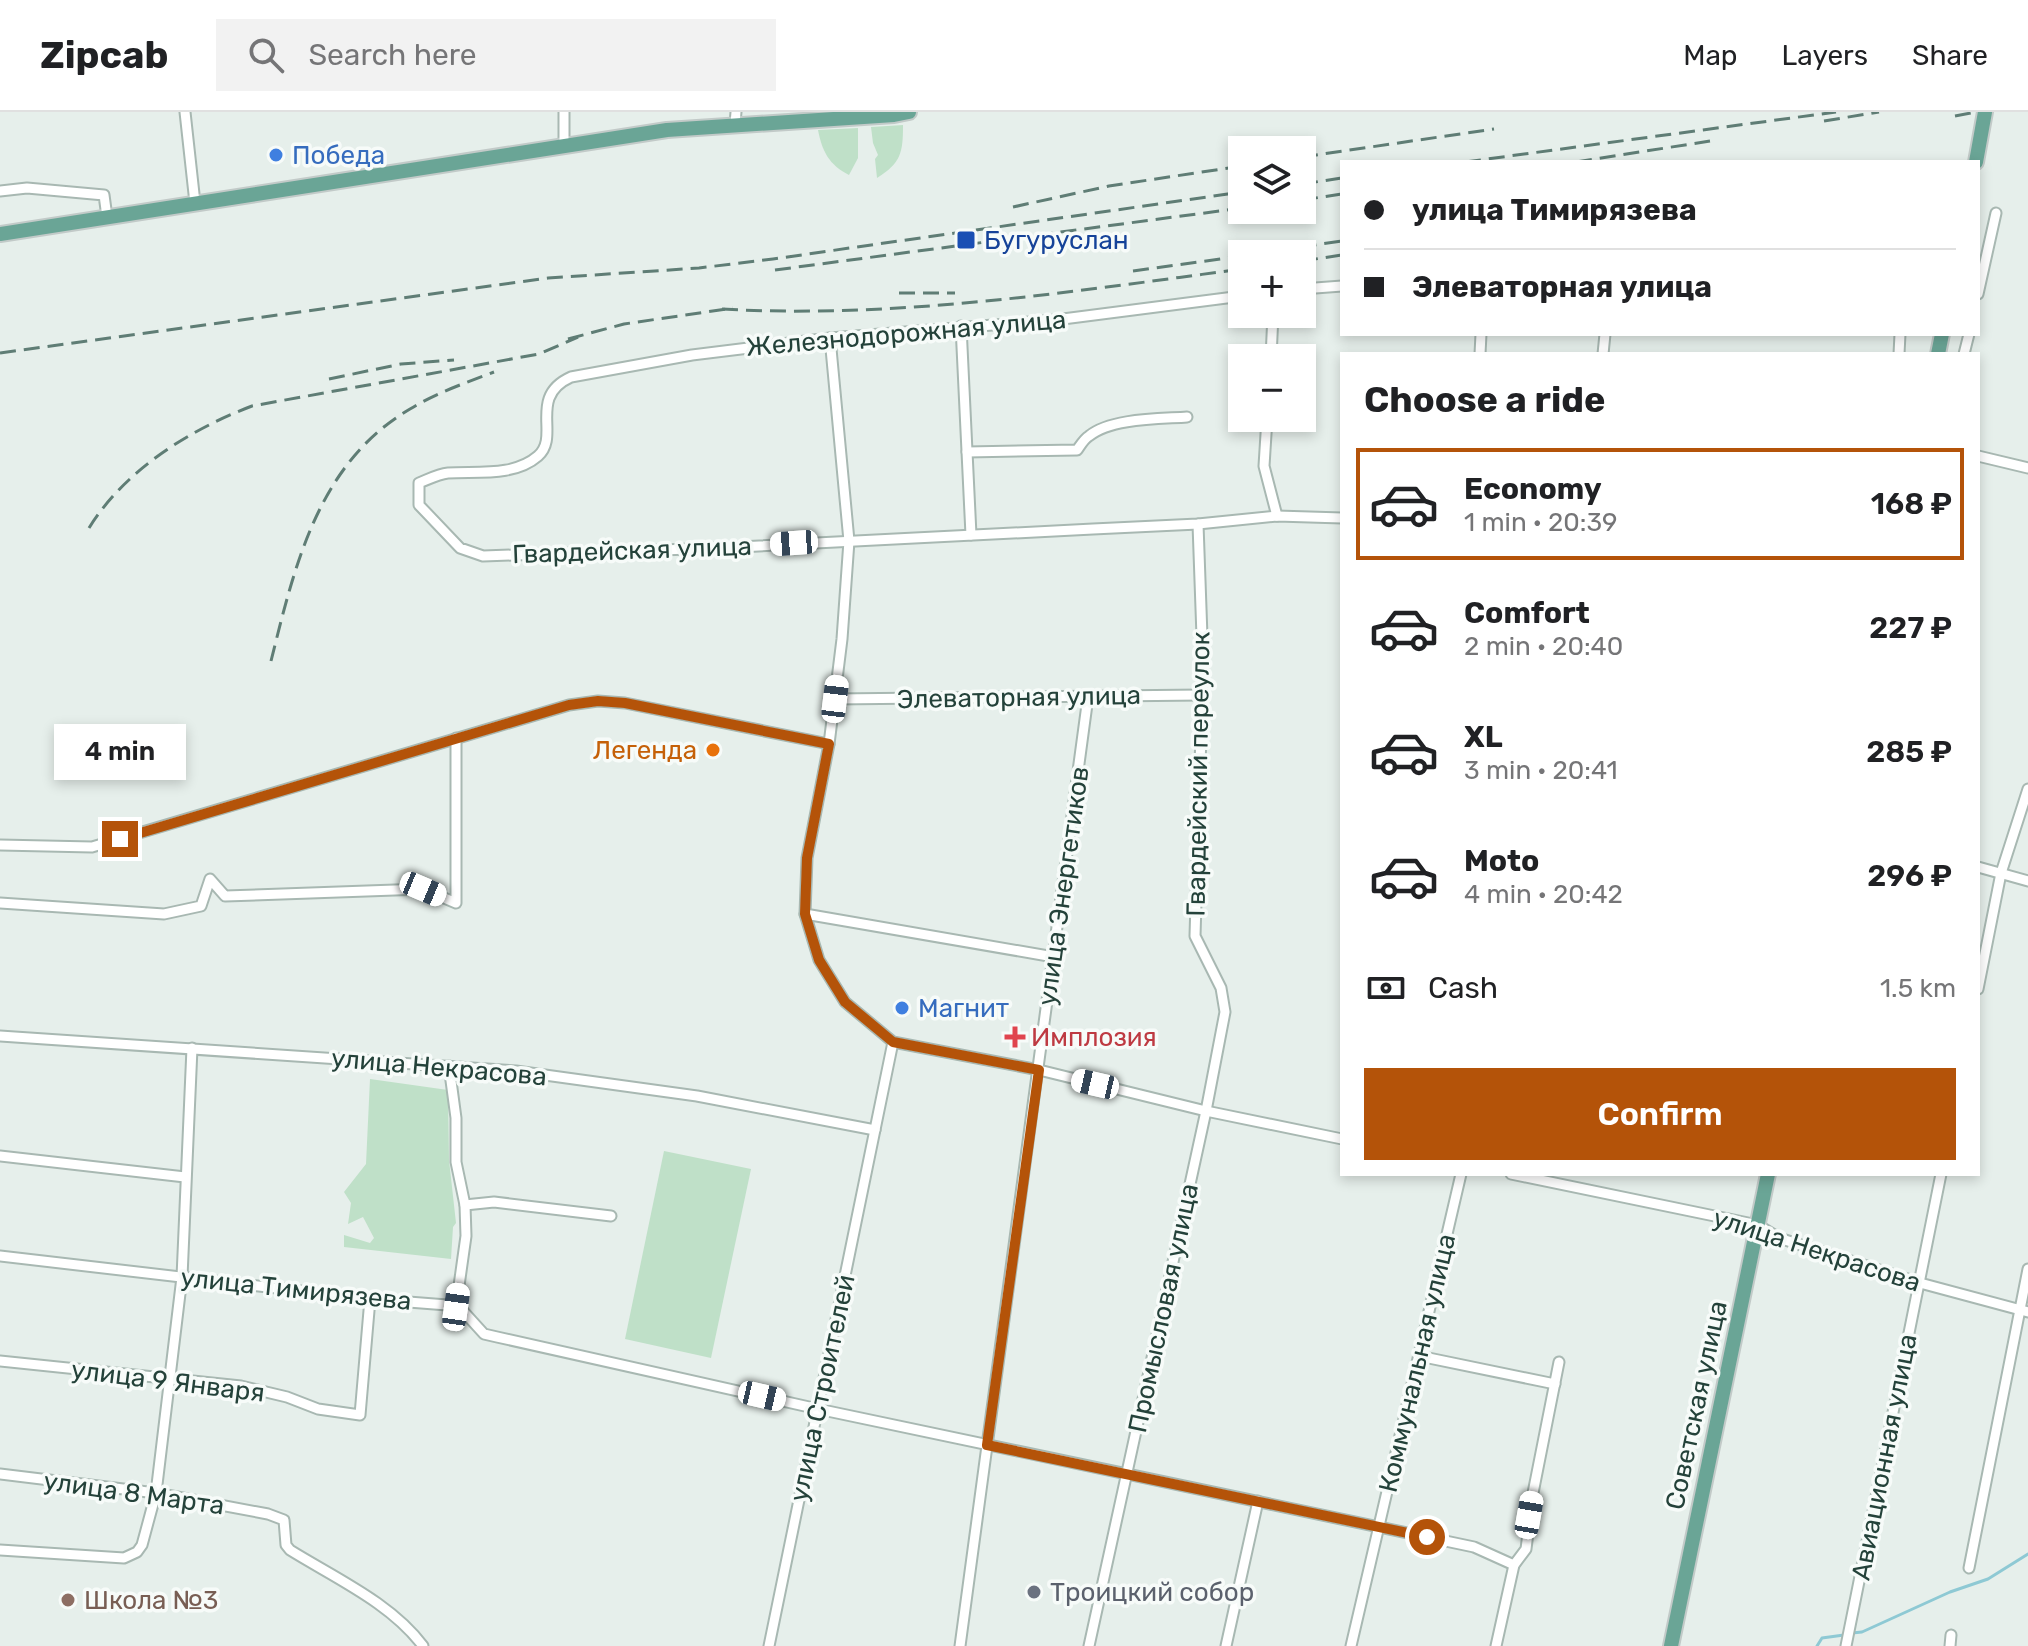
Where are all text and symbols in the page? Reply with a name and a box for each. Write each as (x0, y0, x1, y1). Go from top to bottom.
search box (216, 19, 776, 91)
text: Zipcab (40, 32, 168, 78)
icon: search (244, 33, 288, 77)
text: Search here (308, 37, 477, 73)
text: Map (1683, 39, 1738, 72)
text: Layers (1782, 39, 1868, 72)
text: Share (1912, 39, 1988, 72)
map controls (1228, 136, 1316, 432)
button: layers (1228, 136, 1316, 224)
place label: Победа (292, 140, 385, 171)
marker: Победа (267, 146, 285, 164)
text: улица Тимирязева (1412, 192, 1697, 228)
place label: Бугуруслан (984, 225, 1129, 256)
marker: Бугуруслан (955, 229, 977, 251)
button: + (1228, 240, 1316, 328)
text: Элеваторная улица (1412, 269, 1712, 305)
street label: Железнодорожная улица (745, 304, 1067, 363)
button: − (1228, 344, 1316, 432)
text: Choose a ride (1364, 378, 1605, 421)
icon: car (1368, 468, 1440, 540)
text: Economy (1464, 471, 1602, 507)
text: 168 ₽ (1871, 486, 1952, 522)
text: 1 min · 20:39 (1464, 507, 1617, 538)
car (769, 529, 819, 557)
street label: Гвардейская улица (512, 531, 752, 570)
icon: car (1368, 592, 1440, 664)
text: Comfort (1464, 595, 1590, 631)
text: 227 ₽ (1869, 610, 1952, 646)
street label: Гвардейский переулок (1181, 631, 1216, 917)
text: 2 min · 20:40 (1464, 631, 1623, 662)
car (820, 674, 850, 724)
street label: Элеваторная улица (897, 680, 1141, 715)
icon: car (1368, 716, 1440, 788)
text: XL (1464, 719, 1503, 755)
callout: 4 min (54, 723, 186, 779)
text: 285 ₽ (1866, 734, 1952, 770)
place label: Легенда (593, 735, 697, 766)
text: 4 min (85, 736, 155, 767)
marker: Легенда (704, 741, 722, 759)
text: 3 min · 20:41 (1464, 755, 1618, 786)
street label: улица Энергетиков (1031, 765, 1096, 1008)
route end (102, 821, 138, 857)
icon: car (1368, 840, 1440, 912)
text: Moto (1464, 843, 1539, 879)
text: 296 ₽ (1867, 858, 1952, 894)
car (396, 869, 450, 909)
text: 4 min · 20:42 (1464, 879, 1623, 910)
icon: cash (1364, 966, 1408, 1010)
text: Cash (1428, 970, 1498, 1006)
text: 1.5 km (1880, 973, 1956, 1004)
place label: Магнит (918, 993, 1009, 1024)
marker: Магнит (893, 999, 911, 1017)
place label: Имплозия (1031, 1022, 1157, 1053)
marker: Имплозия (1006, 1028, 1024, 1046)
street label: улица Некрасова (330, 1043, 548, 1092)
car (1069, 1067, 1121, 1101)
button: Confirm (1364, 1068, 1956, 1160)
street label: Промысловая улица (1122, 1181, 1205, 1435)
street label: улица Некрасова (1709, 1202, 1924, 1299)
street label: Коммунальная улица (1373, 1231, 1462, 1495)
street label: улица Тимирязева (179, 1262, 413, 1317)
street label: улица Строителей (783, 1272, 862, 1504)
car (441, 1282, 471, 1332)
street label: Советская улица (1659, 1298, 1734, 1512)
street label: Авиационная улица (1845, 1331, 1924, 1583)
street label: улица 9 Января (70, 1354, 266, 1409)
car (736, 1379, 788, 1413)
street label: улица 8 Марта (42, 1465, 226, 1522)
car (1513, 1489, 1545, 1541)
route start (1409, 1519, 1445, 1555)
place label: Троицкий собор (1050, 1577, 1254, 1608)
marker: Троицкий собор (1025, 1583, 1043, 1601)
place label: Школа №3 (84, 1585, 218, 1616)
marker: Школа №3 (59, 1591, 77, 1609)

